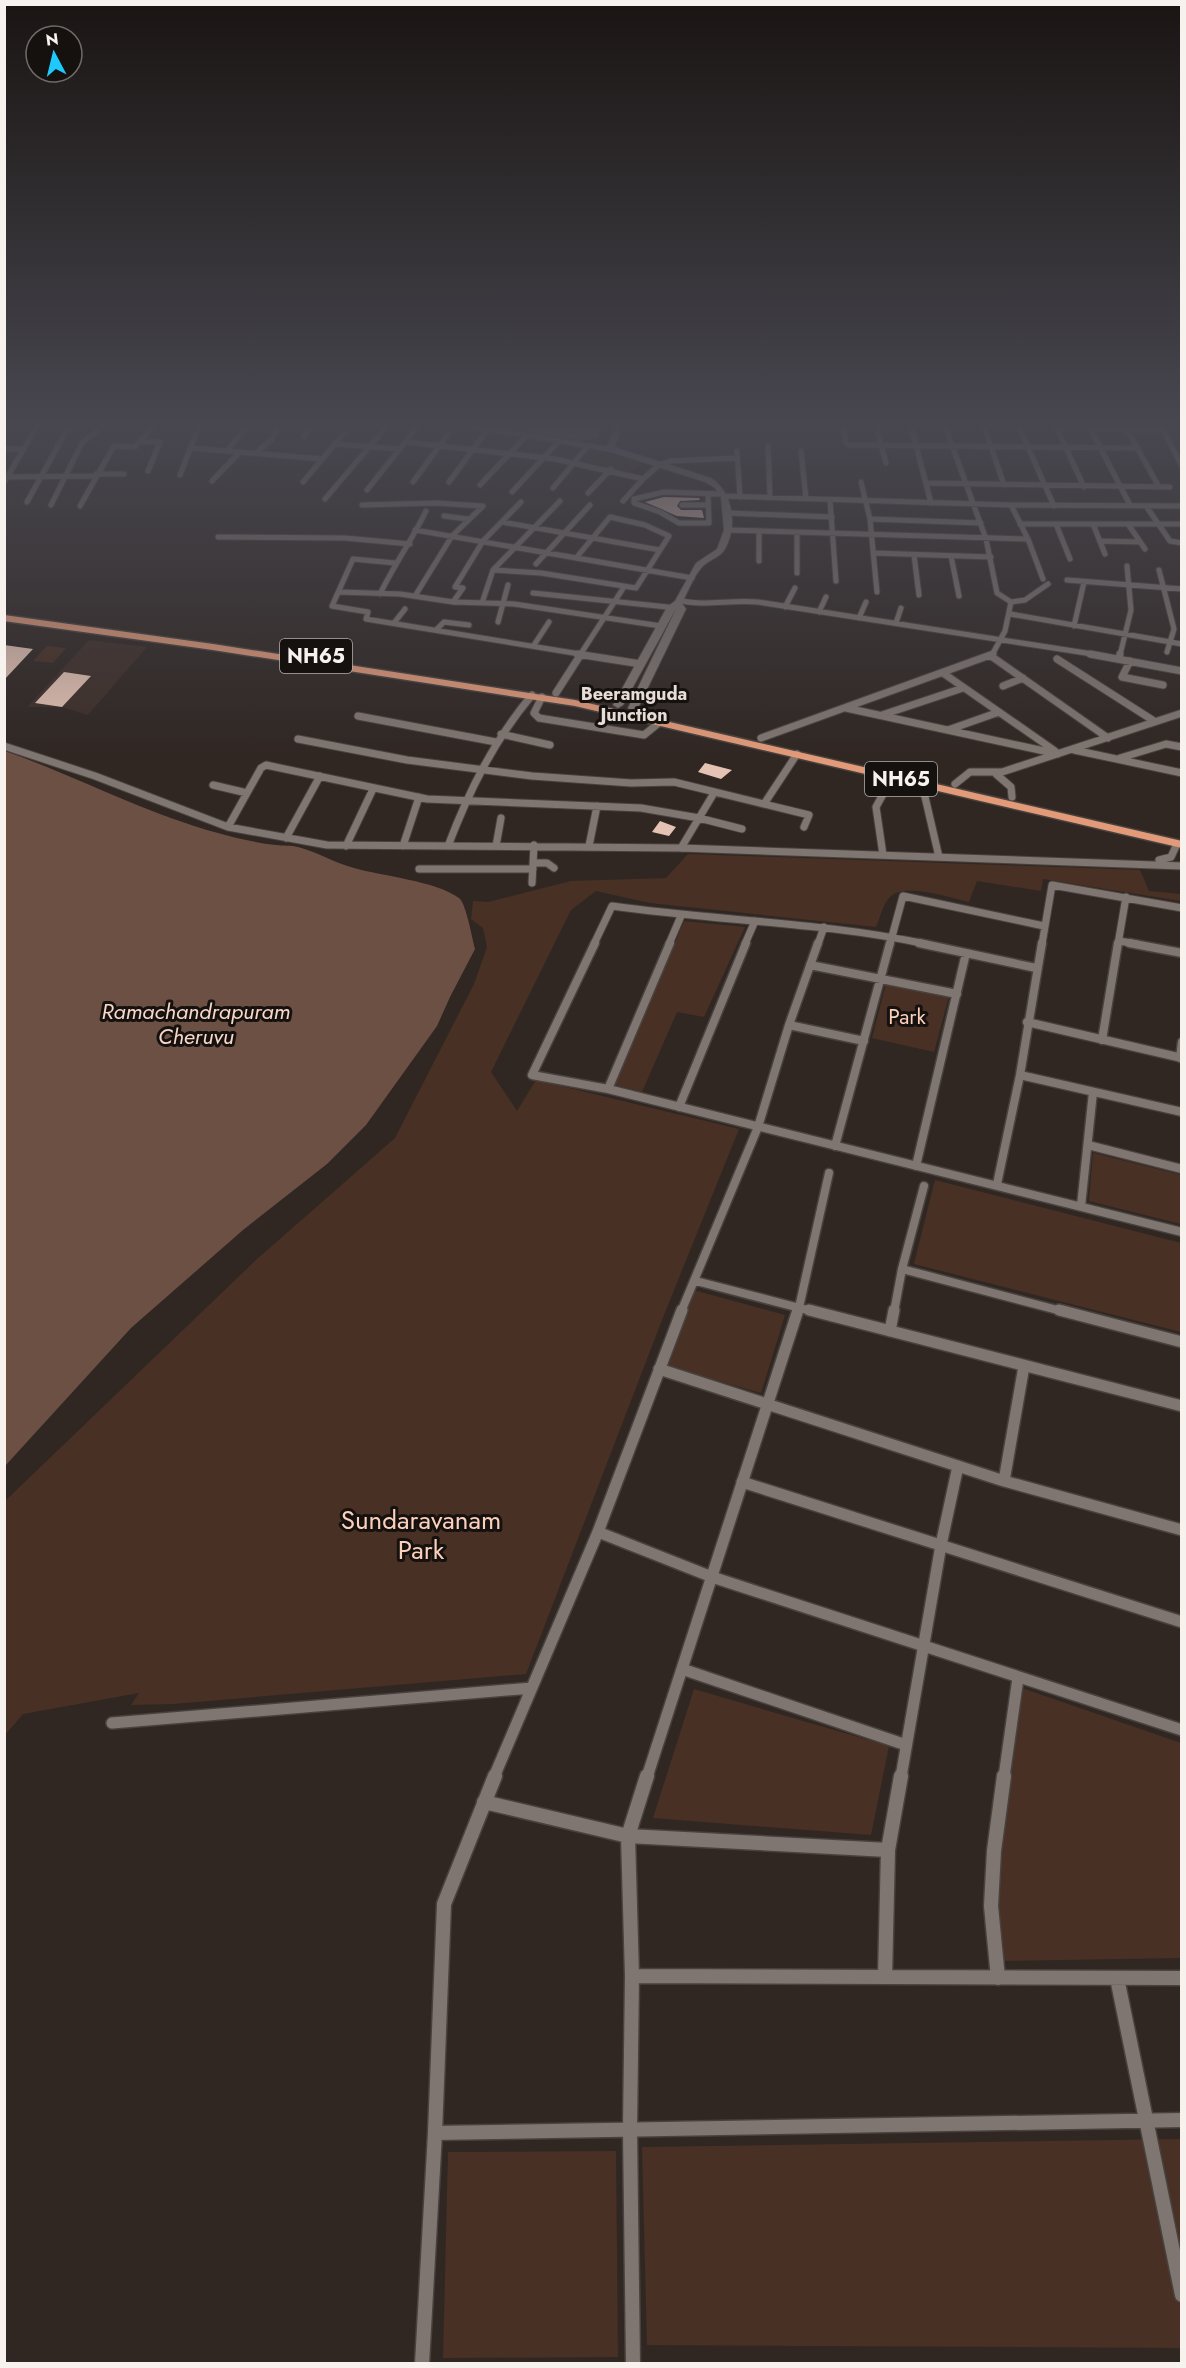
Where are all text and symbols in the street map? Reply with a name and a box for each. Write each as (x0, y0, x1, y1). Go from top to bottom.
north arrow (24, 24, 84, 84)
text: N (45, 27, 60, 52)
road number: NH65 (280, 639, 352, 673)
district label: Beeramguda Junction (581, 681, 687, 728)
road number: NH65 (865, 762, 937, 796)
water label: Ramachandrapuram Cheruvu (102, 995, 290, 1052)
park label: Park (888, 1002, 926, 1032)
park label: Sundaravanam Park (341, 1501, 501, 1569)

